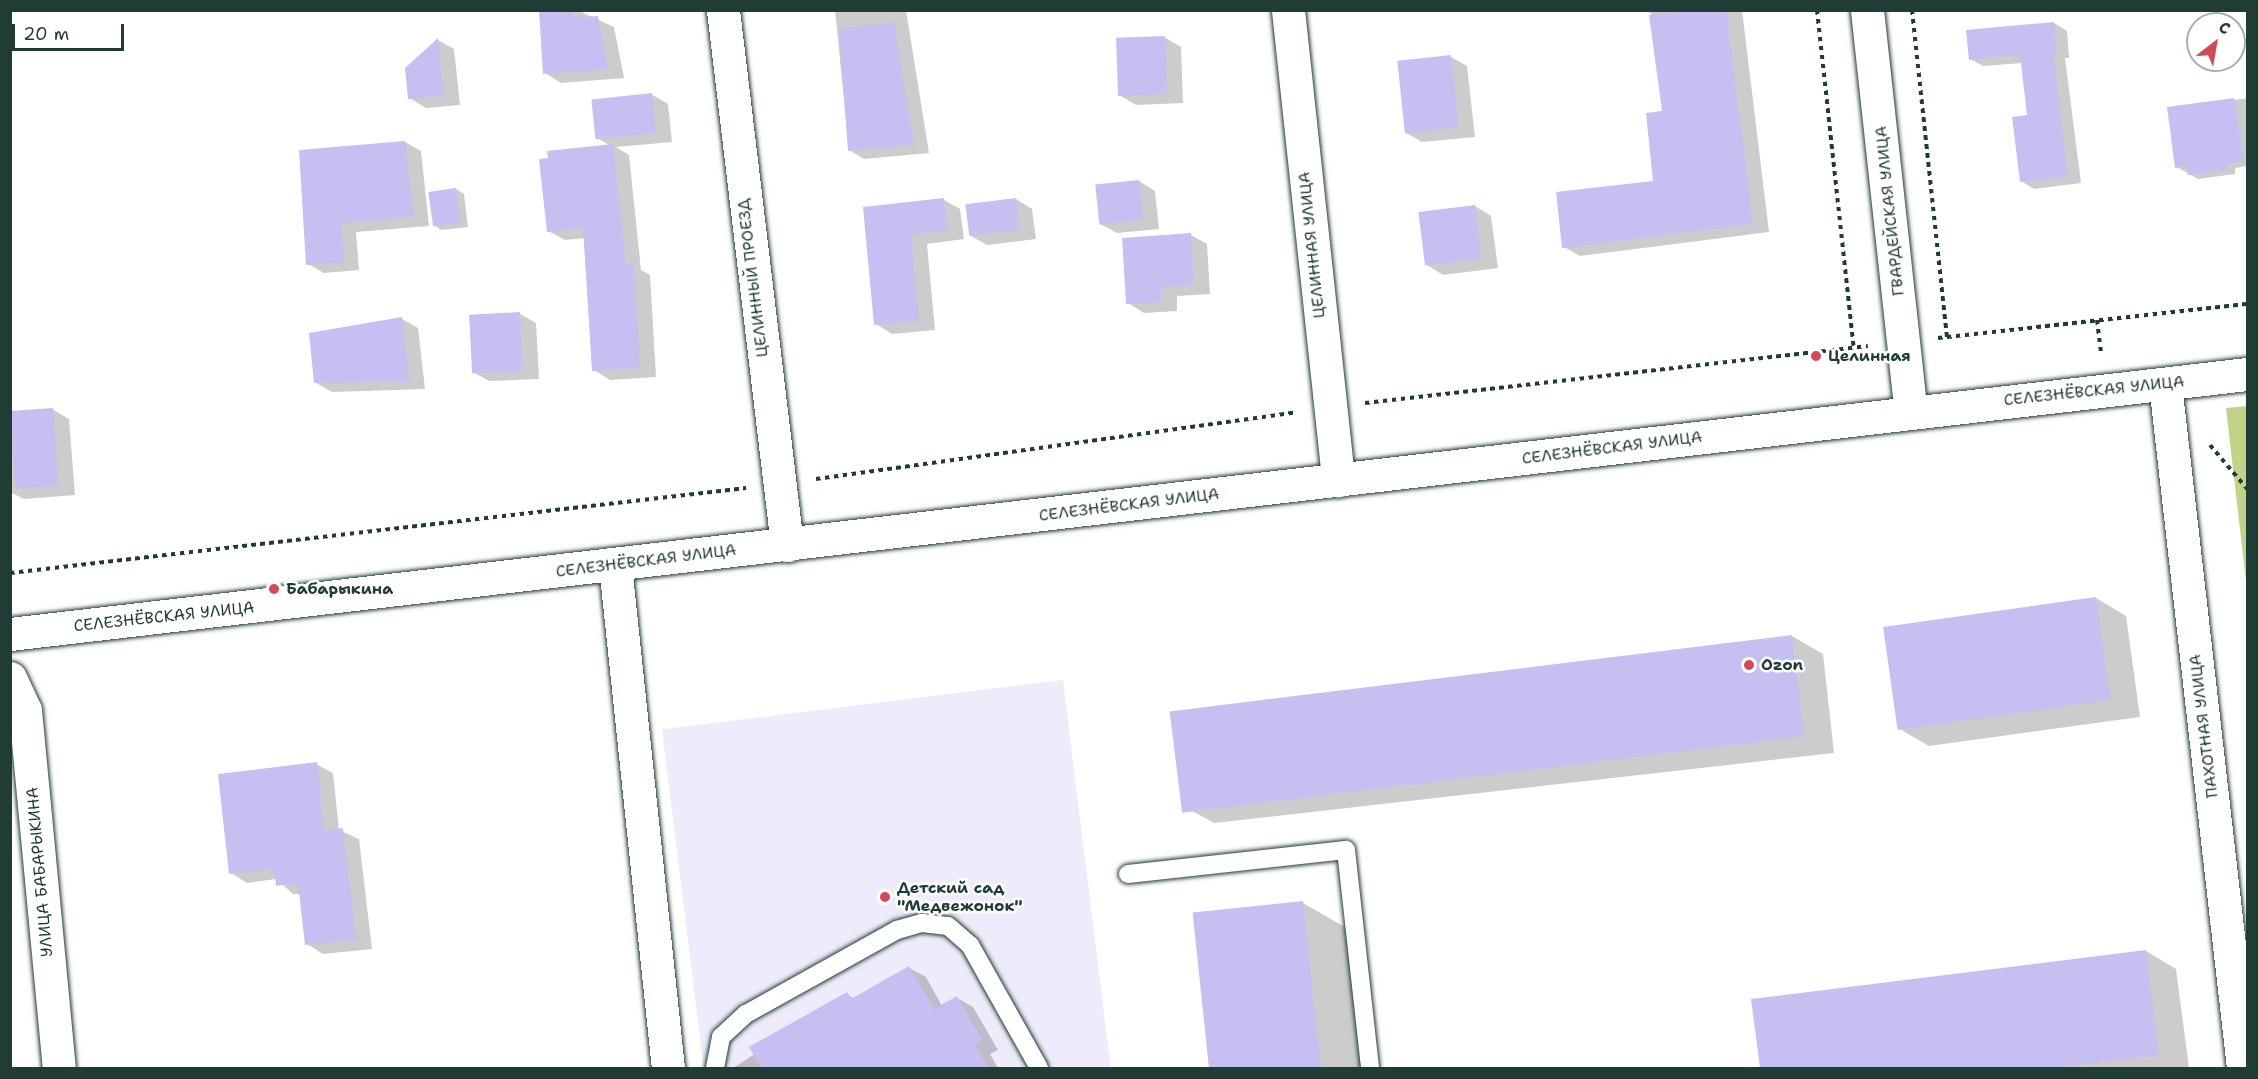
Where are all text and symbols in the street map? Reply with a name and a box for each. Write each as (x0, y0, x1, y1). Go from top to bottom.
scale bar (15, 12, 128, 50)
north arrow (2186, 12, 2246, 72)
text: С (2215, 16, 2234, 39)
text: 20 m (23, 22, 69, 46)
street label: ГВАРДЕЙСКАЯ УЛИЦА (1872, 125, 1908, 297)
street label: ЦЕЛИННАЯ УЛИЦА (1295, 171, 1329, 319)
street label: ЦЕЛИННЫЙ ПРОЕЗД (734, 198, 772, 358)
place label: Целинная (1828, 346, 1911, 366)
marker: Целинная (1809, 349, 1823, 363)
street label: СЕЛЕЗНЁВСКАЯ УЛИЦА (2003, 372, 2185, 410)
street label: СЕЛЕЗНЁВСКАЯ УЛИЦА (1521, 427, 1703, 469)
street label: СЕЛЕЗНЁВСКАЯ УЛИЦА (1038, 484, 1220, 526)
street label: СЕЛЕЗНЁВСКАЯ УЛИЦА (555, 540, 737, 582)
place label: Бабарыкина (286, 579, 393, 599)
marker: Бабарыкина (267, 582, 281, 596)
street label: СЕЛЕЗНЁВСКАЯ УЛИЦА (73, 598, 255, 636)
street label: ПАХОТНАЯ УЛИЦА (2186, 653, 2222, 799)
place label: Ozon (1761, 655, 1803, 675)
marker: Ozon (1742, 658, 1756, 672)
street label: УЛИЦА БАБАРЫКИНА (23, 786, 57, 958)
place label: Детский сад "Медвежонок" (897, 878, 1023, 916)
marker: Детский сад "Медвежонок" (878, 890, 892, 904)

